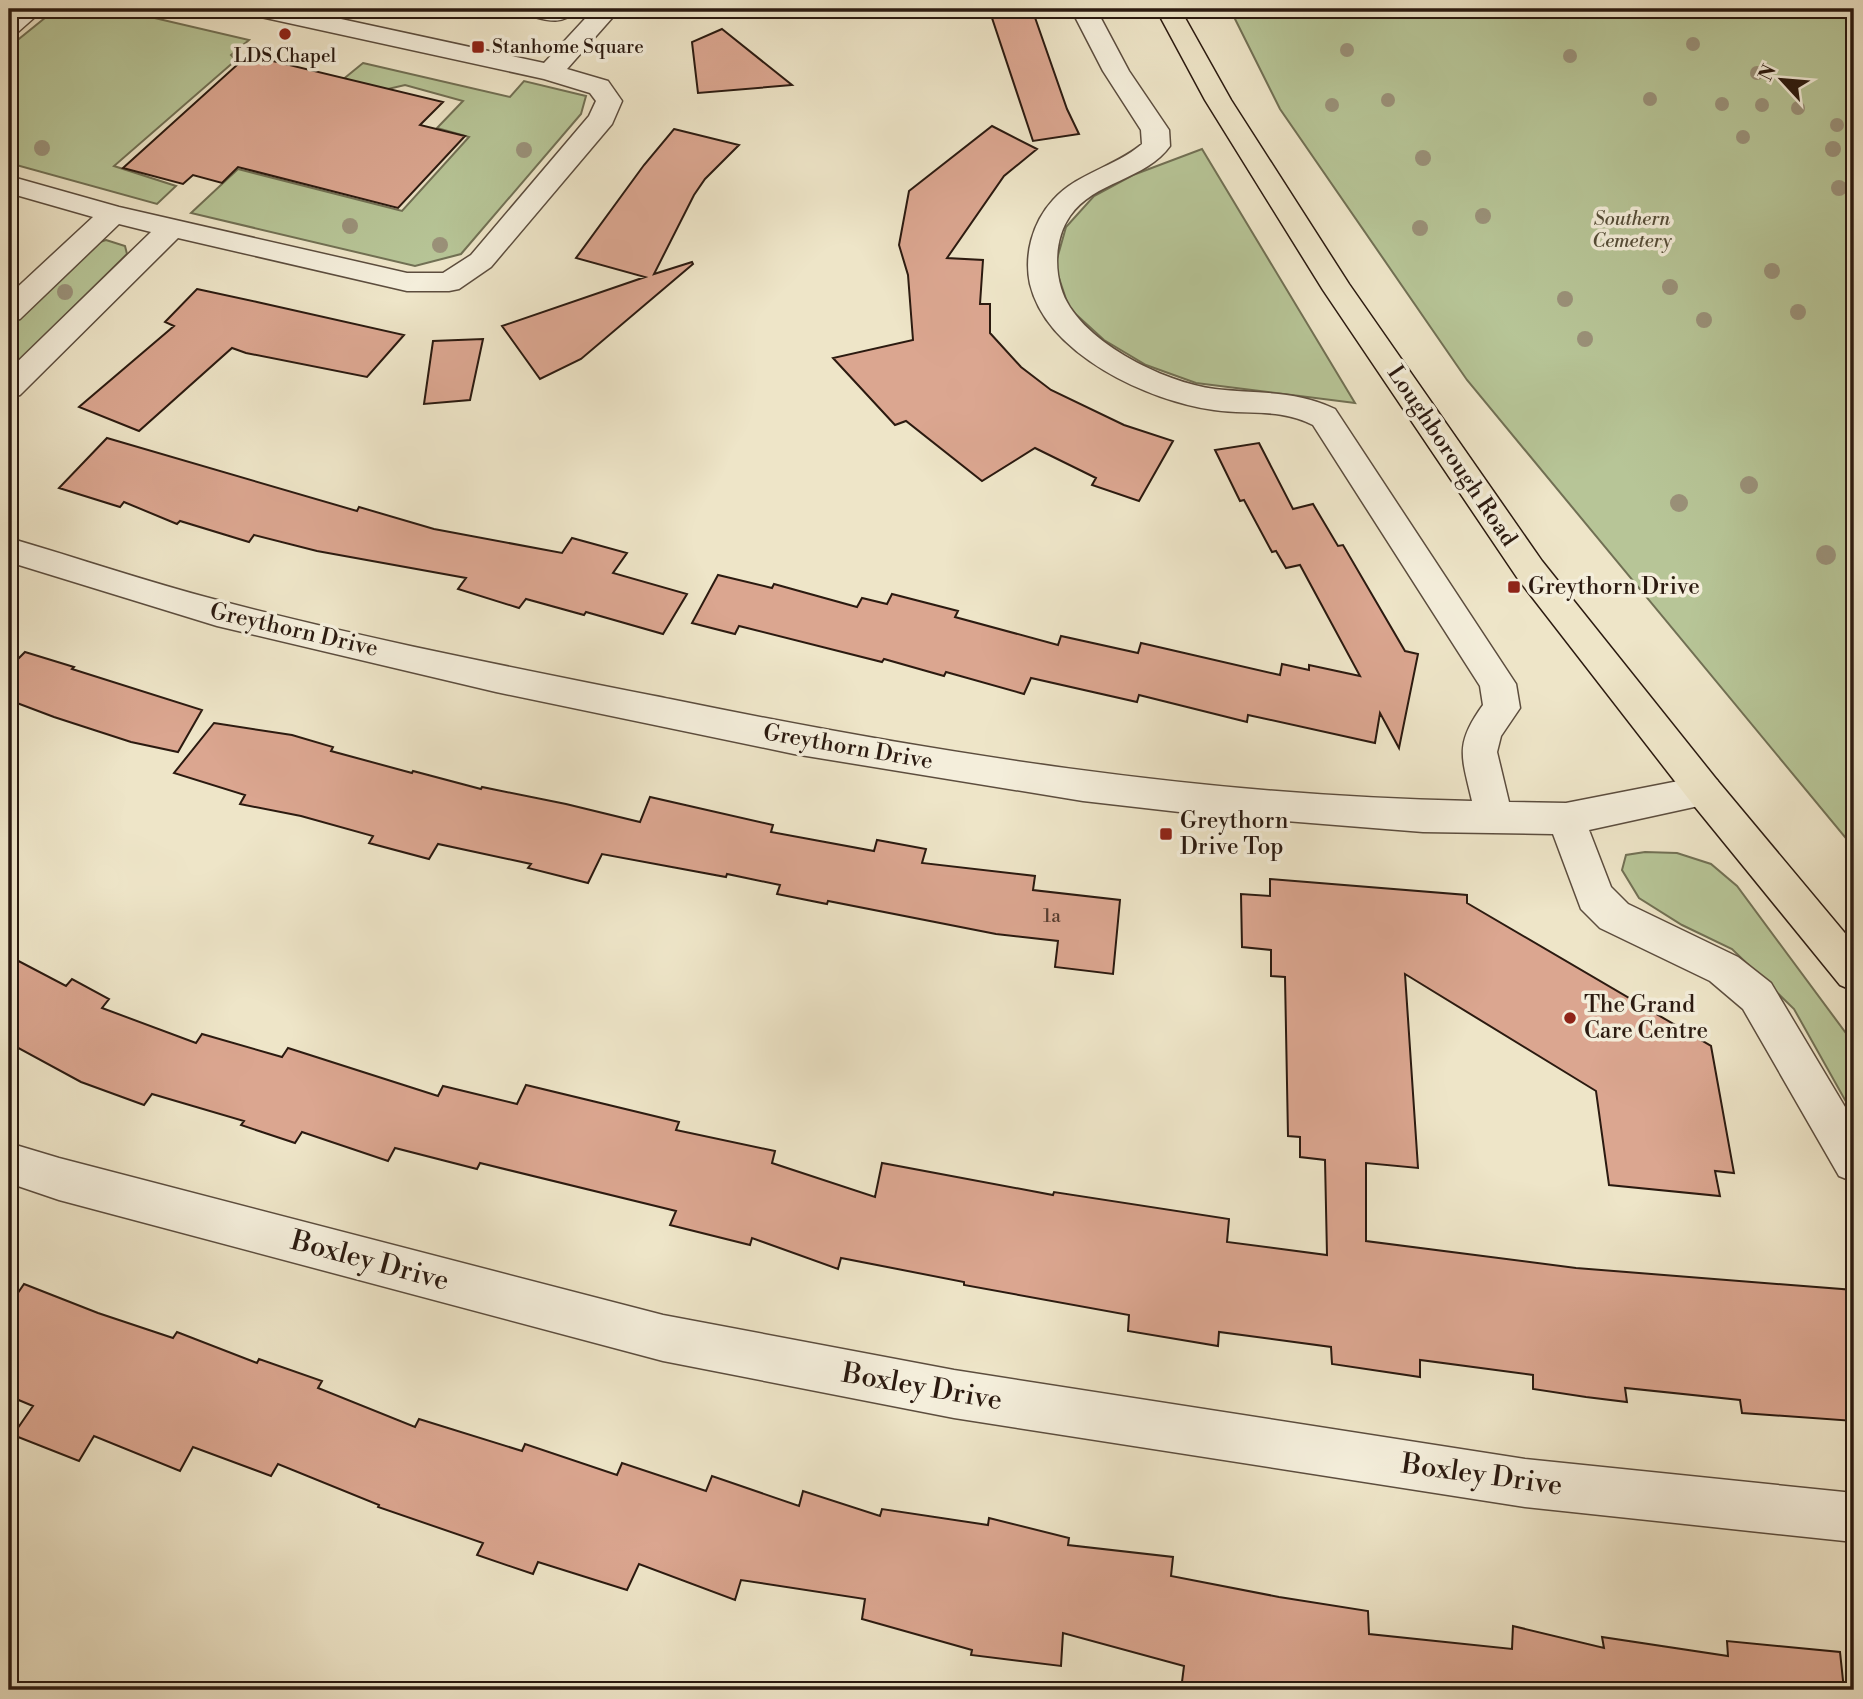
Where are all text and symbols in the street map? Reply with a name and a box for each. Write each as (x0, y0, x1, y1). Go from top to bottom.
marker: LDS Chapel (277, 26, 293, 42)
place label: Stanhome Square (492, 35, 644, 59)
marker: Stanhome Square (470, 39, 486, 55)
place label: LDS Chapel (234, 44, 337, 68)
north arrow (1748, 46, 1818, 116)
text: N (1754, 61, 1782, 85)
park label: Southern Cemetery (1592, 207, 1673, 253)
street label: Loughborough Road (1381, 360, 1523, 552)
place label: Greythorn Drive (1528, 573, 1700, 601)
marker: Greythorn Drive (1506, 579, 1522, 595)
street label: Greythorn Drive (207, 597, 381, 663)
street label: Greythorn Drive (761, 718, 935, 776)
place label: Greythorn Drive Top (1180, 807, 1289, 861)
marker: Greythorn Drive Top (1158, 826, 1174, 842)
house number: 1a (1043, 904, 1061, 928)
place label: The Grand Care Centre (1584, 991, 1708, 1045)
marker: The Grand Care Centre (1562, 1010, 1578, 1026)
street label: Boxley Drive (286, 1223, 453, 1299)
street label: Boxley Drive (838, 1356, 1005, 1418)
street label: Boxley Drive (1398, 1446, 1565, 1504)

